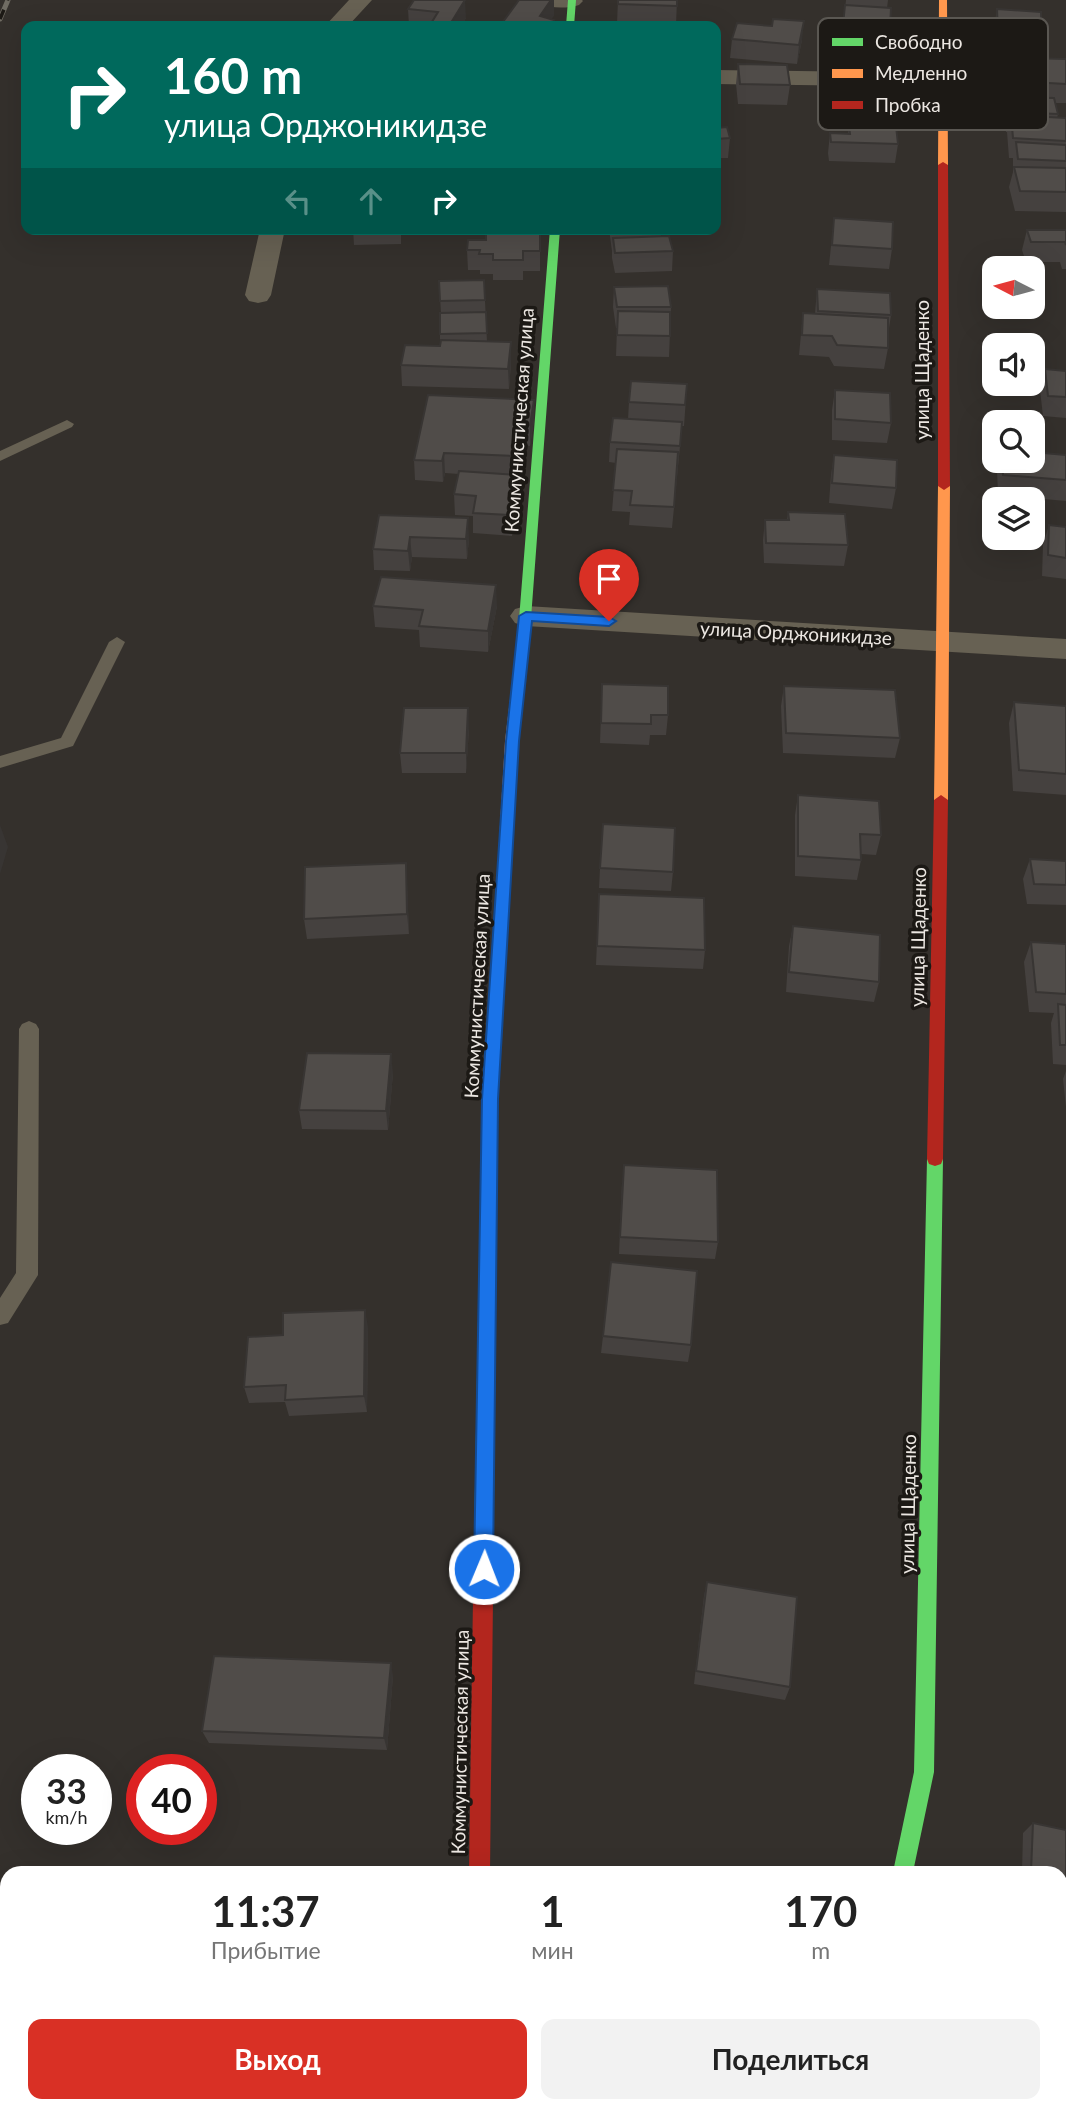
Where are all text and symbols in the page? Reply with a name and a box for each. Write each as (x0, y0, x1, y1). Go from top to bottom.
legend (818, 18, 1048, 130)
text: Свободно (875, 30, 963, 53)
text: 160 m (164, 46, 302, 104)
icon: right (49, 49, 140, 140)
text: Медленно (875, 61, 967, 84)
text: Пробка (875, 93, 941, 116)
text: улица Орджоникидзе (164, 105, 487, 144)
icon: left (279, 182, 317, 220)
icon: ahead (352, 182, 390, 220)
icon: right (425, 182, 463, 220)
north arrow (982, 256, 1045, 318)
map controls (982, 256, 1045, 550)
street label: улица Щаденко (910, 300, 933, 440)
street label: Коммунистическая улица (499, 307, 538, 533)
button: sound (982, 333, 1045, 396)
button: search (982, 410, 1045, 473)
button: layers (982, 487, 1045, 550)
pin (579, 549, 639, 621)
icon: arrive (590, 560, 628, 598)
street label: улица Орджоникидзе (700, 616, 892, 649)
street label: улица Щаденко (905, 867, 930, 1007)
street label: Коммунистическая улица (459, 873, 494, 1099)
street label: улица Щаденко (895, 1434, 920, 1574)
position arrow (447, 1532, 521, 1606)
street label: Коммунистическая улица (446, 1629, 473, 1855)
speed limit sign: 40 (126, 1754, 217, 1845)
text: 33 (46, 1769, 87, 1811)
text: km/h (45, 1806, 88, 1828)
text: 11:37 (211, 1886, 320, 1936)
text: 1 (540, 1886, 565, 1936)
text: 170 (784, 1886, 857, 1936)
text: Прибытие (211, 1936, 321, 1964)
text: мин (531, 1936, 574, 1964)
text: m (811, 1936, 830, 1964)
button: Выход (28, 2019, 527, 2099)
button: Поделиться (541, 2019, 1040, 2099)

